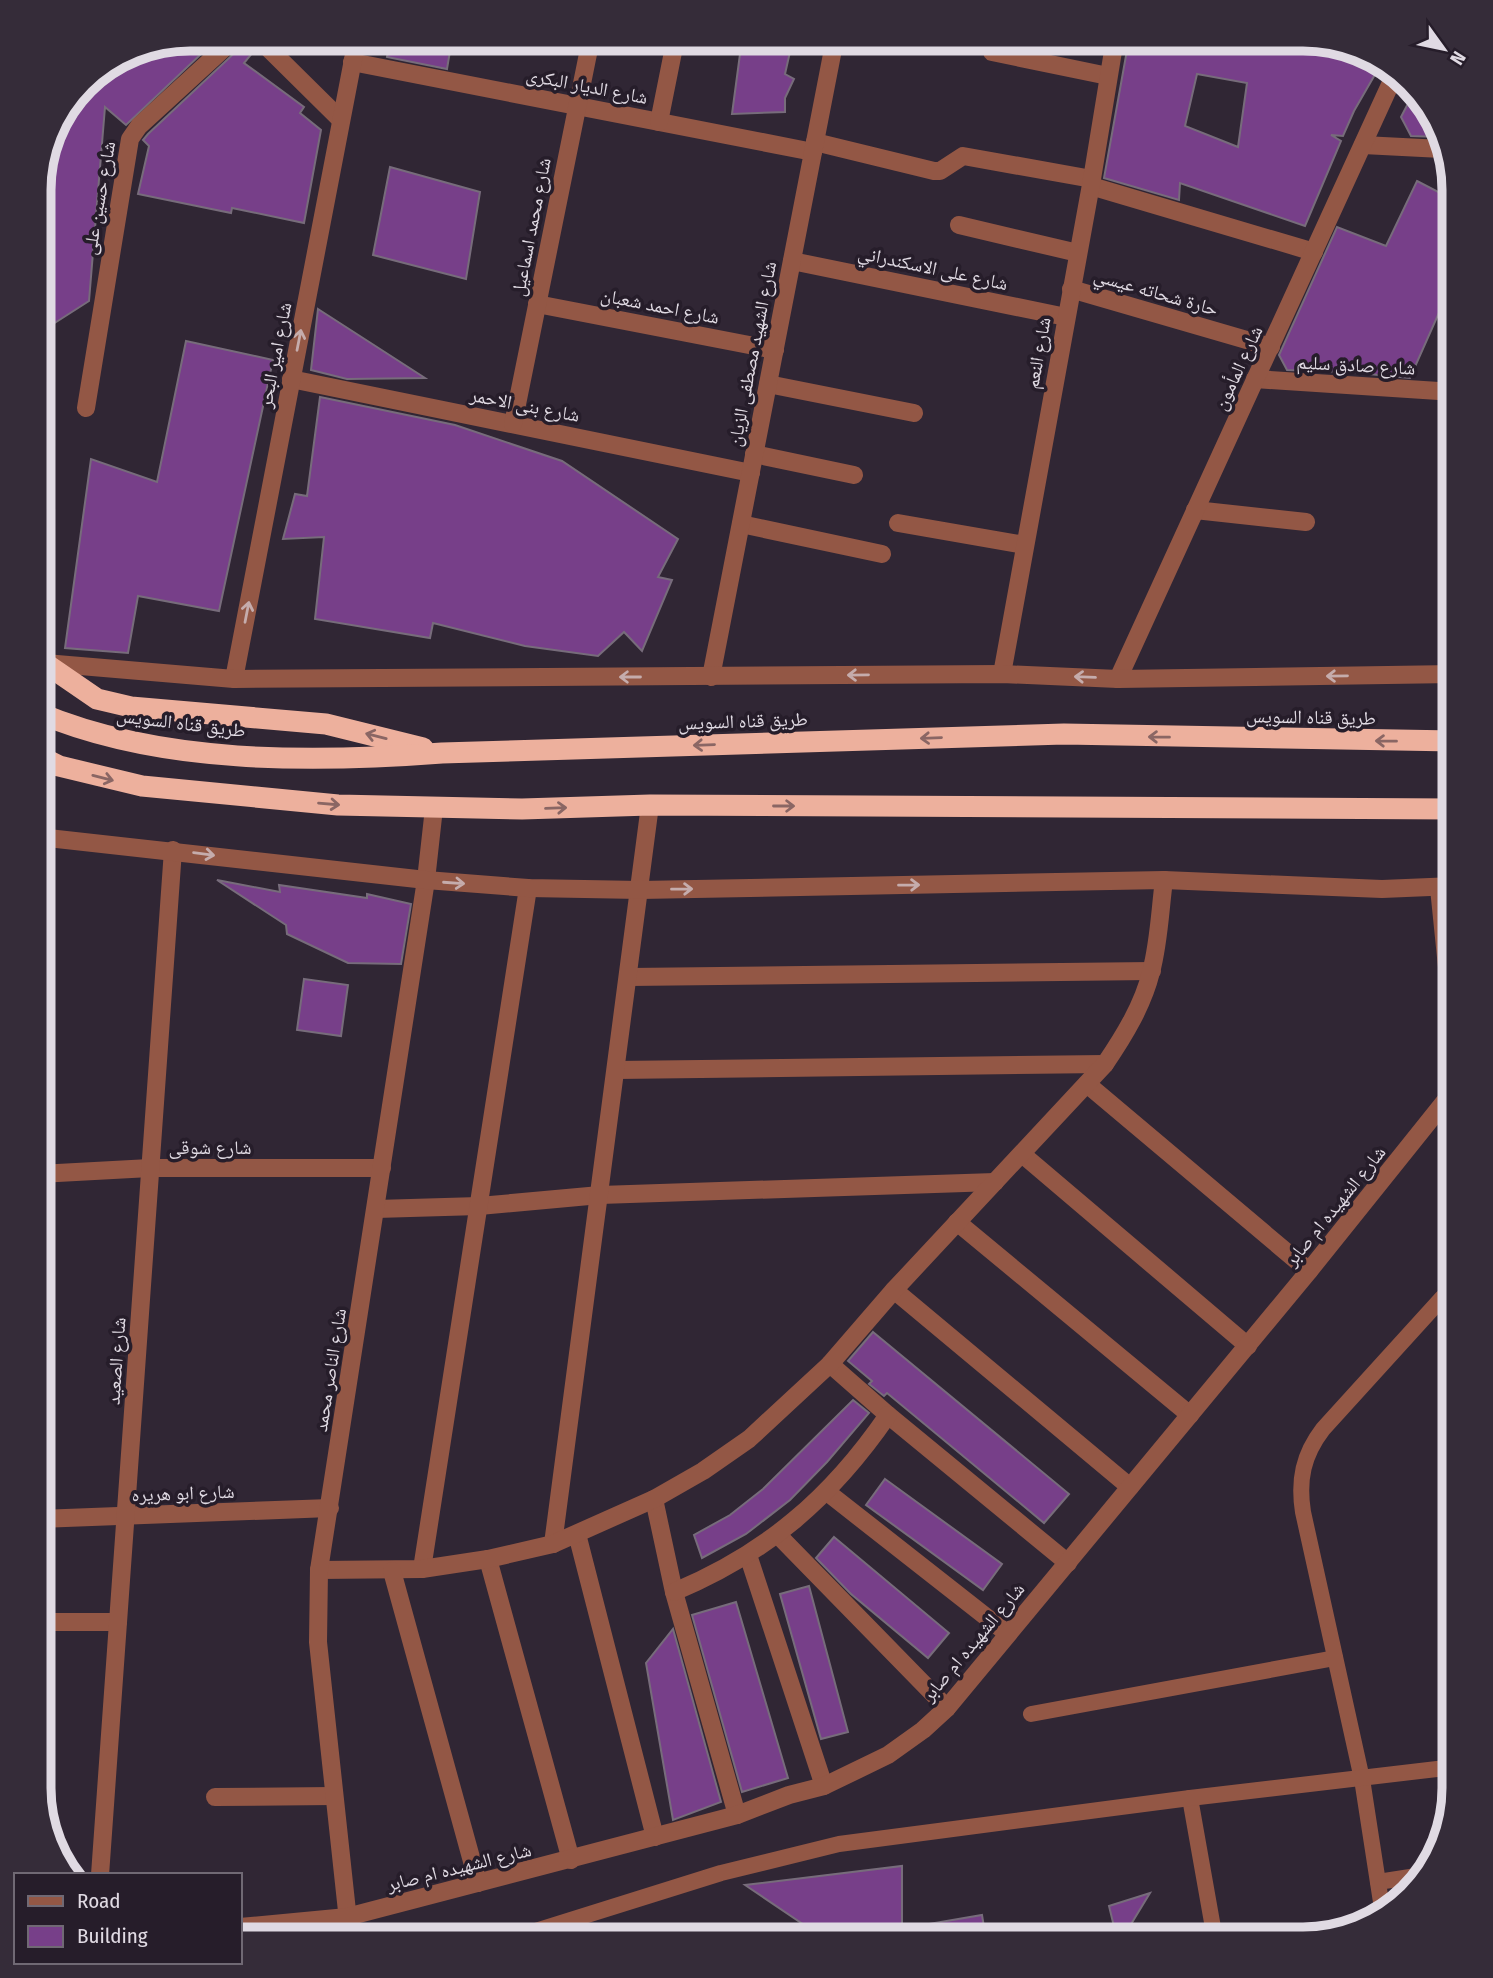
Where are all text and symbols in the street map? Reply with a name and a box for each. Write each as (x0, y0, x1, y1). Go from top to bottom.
north arrow (1409, 14, 1479, 84)
text: N (1445, 47, 1471, 69)
street label: شارع الديار البكرى (524, 63, 650, 109)
street label: شارع حسين على (78, 139, 120, 257)
street label: شارع محمد اسماعيل (506, 156, 556, 298)
street label: شارع على الاسكندراني (855, 241, 1010, 299)
street label: شارع الشهيد مصطفى الزيان (723, 259, 781, 449)
street label: حارة شحاته عيسي (1090, 263, 1221, 324)
street label: شارع احمد شعبان (599, 283, 721, 329)
street label: شارع امير البحر (253, 300, 297, 411)
street label: شارع النعم (1020, 315, 1057, 391)
street label: شارع المأمون (1208, 322, 1268, 414)
one-way arrow (293, 329, 306, 352)
street label: شارع صادق سليم (1296, 350, 1416, 381)
street label: شارع بنى الاحمر (467, 383, 582, 427)
one-way arrow (240, 601, 254, 624)
one-way arrow (847, 668, 870, 681)
one-way arrow (1326, 669, 1349, 683)
one-way arrow (619, 670, 642, 684)
one-way arrow (1074, 671, 1097, 684)
street label: طريق قناه السويس (115, 704, 247, 742)
street label: طريق قناه السويس (1246, 704, 1376, 730)
street label: طريق قناه السويس (678, 707, 808, 735)
one-way arrow (365, 729, 388, 742)
one-way arrow (1148, 730, 1171, 743)
one-way arrow (920, 732, 943, 745)
one-way arrow (1375, 734, 1398, 747)
one-way arrow (693, 738, 716, 752)
one-way arrow (91, 772, 114, 785)
one-way arrow (317, 798, 340, 811)
one-way arrow (772, 799, 795, 813)
one-way arrow (544, 801, 567, 815)
one-way arrow (192, 847, 215, 860)
one-way arrow (443, 877, 465, 890)
one-way arrow (897, 878, 920, 892)
one-way arrow (670, 882, 693, 896)
street label: شارع شوقى (168, 1136, 252, 1159)
street label: شارع الشهيده ام صابر (1279, 1141, 1392, 1273)
street label: شارع الناصر محمد (309, 1307, 351, 1433)
street label: شارع الصعيد (101, 1316, 131, 1406)
street label: شارع ابو هريره (131, 1480, 235, 1506)
street label: شارع الشهيده ام صابر (916, 1578, 1031, 1708)
street label: شارع الشهيده ام صابر (383, 1838, 534, 1898)
legend (14, 1873, 242, 1964)
text: Road (77, 1888, 121, 1914)
text: Building (77, 1923, 148, 1949)

